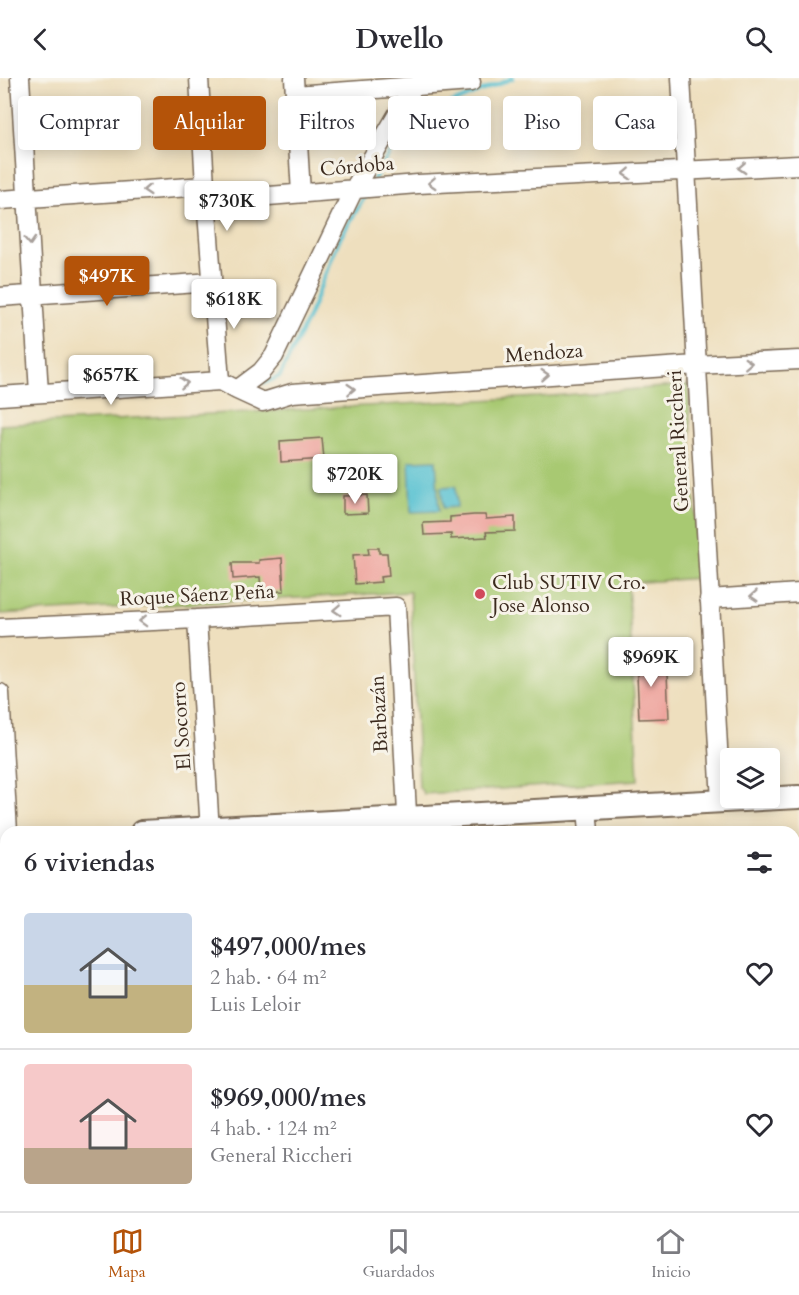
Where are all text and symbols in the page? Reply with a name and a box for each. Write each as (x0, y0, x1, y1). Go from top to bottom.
text: Dwello (355, 21, 444, 58)
icon: back (24, 23, 57, 56)
icon: search (742, 23, 775, 56)
chip: Comprar (18, 96, 141, 150)
chip: Alquilar (153, 96, 266, 150)
chip: Filtros (278, 96, 376, 150)
chip: Nuevo (388, 96, 491, 150)
chip: Piso (503, 96, 581, 150)
chip: Casa (593, 96, 677, 150)
street label: Córdoba (319, 149, 396, 183)
one-way arrow (738, 162, 747, 175)
one-way arrow (623, 167, 632, 180)
one-way arrow (428, 177, 437, 190)
pin: $730K (185, 181, 269, 232)
one-way arrow (142, 183, 151, 196)
text: $730K (198, 187, 256, 214)
one-way arrow (23, 237, 36, 246)
pin: $497K (65, 256, 149, 307)
text: $497K (78, 262, 136, 289)
pin: $618K (192, 279, 276, 330)
text: $618K (205, 285, 263, 312)
street label: Mendoza (504, 337, 584, 369)
pin: $657K (69, 355, 153, 406)
one-way arrow (743, 356, 752, 369)
text: $657K (82, 361, 140, 388)
one-way arrow (541, 369, 550, 382)
street label: General Riccheri (661, 369, 695, 513)
one-way arrow (180, 377, 189, 390)
one-way arrow (346, 382, 355, 395)
pin: $720K (313, 454, 397, 505)
text: $720K (326, 460, 384, 487)
place label: Club SUTIV Cro. Jose Alonso (489, 569, 646, 619)
street label: Roque Sáenz Peña (119, 577, 276, 613)
marker: Club SUTIV Cro. Jose Alonso (473, 587, 487, 601)
one-way arrow (750, 589, 759, 602)
one-way arrow (333, 604, 342, 617)
one-way arrow (138, 615, 147, 628)
pin: $969K (609, 637, 693, 688)
text: $969K (622, 643, 680, 670)
street label: Barbazán (363, 674, 395, 754)
street label: El Socorro (164, 680, 198, 771)
map controls (720, 748, 780, 808)
button: layers (720, 748, 780, 808)
text: 6 viviendas (24, 845, 155, 880)
icon: filters (743, 846, 776, 879)
text: $497,000/mes (210, 929, 366, 964)
icon: home (72, 937, 144, 1009)
icon: heart (743, 957, 776, 990)
text: 2 hab. · 64 m² (210, 964, 326, 991)
text: Luis Leloir (210, 991, 301, 1018)
text: $969,000/mes (210, 1080, 366, 1115)
icon: home (72, 1088, 144, 1160)
icon: heart (743, 1108, 776, 1141)
text: 4 hab. · 124 m² (210, 1115, 337, 1142)
text: General Riccheri (210, 1142, 352, 1169)
tab: Mapa (108, 1225, 146, 1283)
tab: Guardados (362, 1225, 435, 1283)
tab: Inicio (651, 1225, 691, 1283)

